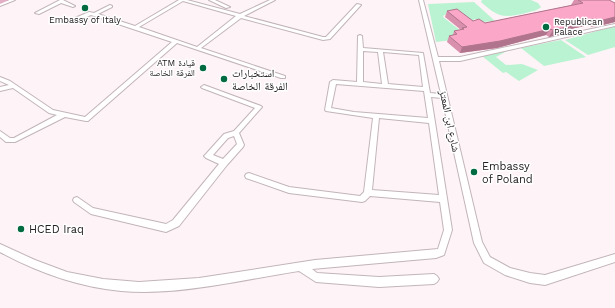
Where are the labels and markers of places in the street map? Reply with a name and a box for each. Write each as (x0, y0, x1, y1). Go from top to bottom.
marker: Embassy of Italy (80, 3, 90, 13)
place label: Embassy of Italy (49, 15, 121, 25)
place label: Republican Palace (554, 17, 603, 37)
marker: Republican Palace (541, 22, 551, 32)
place label: ATM قيادة الفرقة الخاصة (149, 58, 195, 78)
marker: ATM قيادة الفرقة الخاصة (198, 63, 208, 73)
place label: استخبارات الفرقة الخاصة (232, 67, 288, 93)
marker: استخبارات الفرقة الخاصة (219, 74, 229, 84)
place label: Embassy of Poland (482, 160, 533, 186)
marker: Embassy of Poland (469, 167, 479, 177)
place label: HCED Iraq (29, 223, 84, 236)
marker: HCED Iraq (16, 224, 26, 234)

